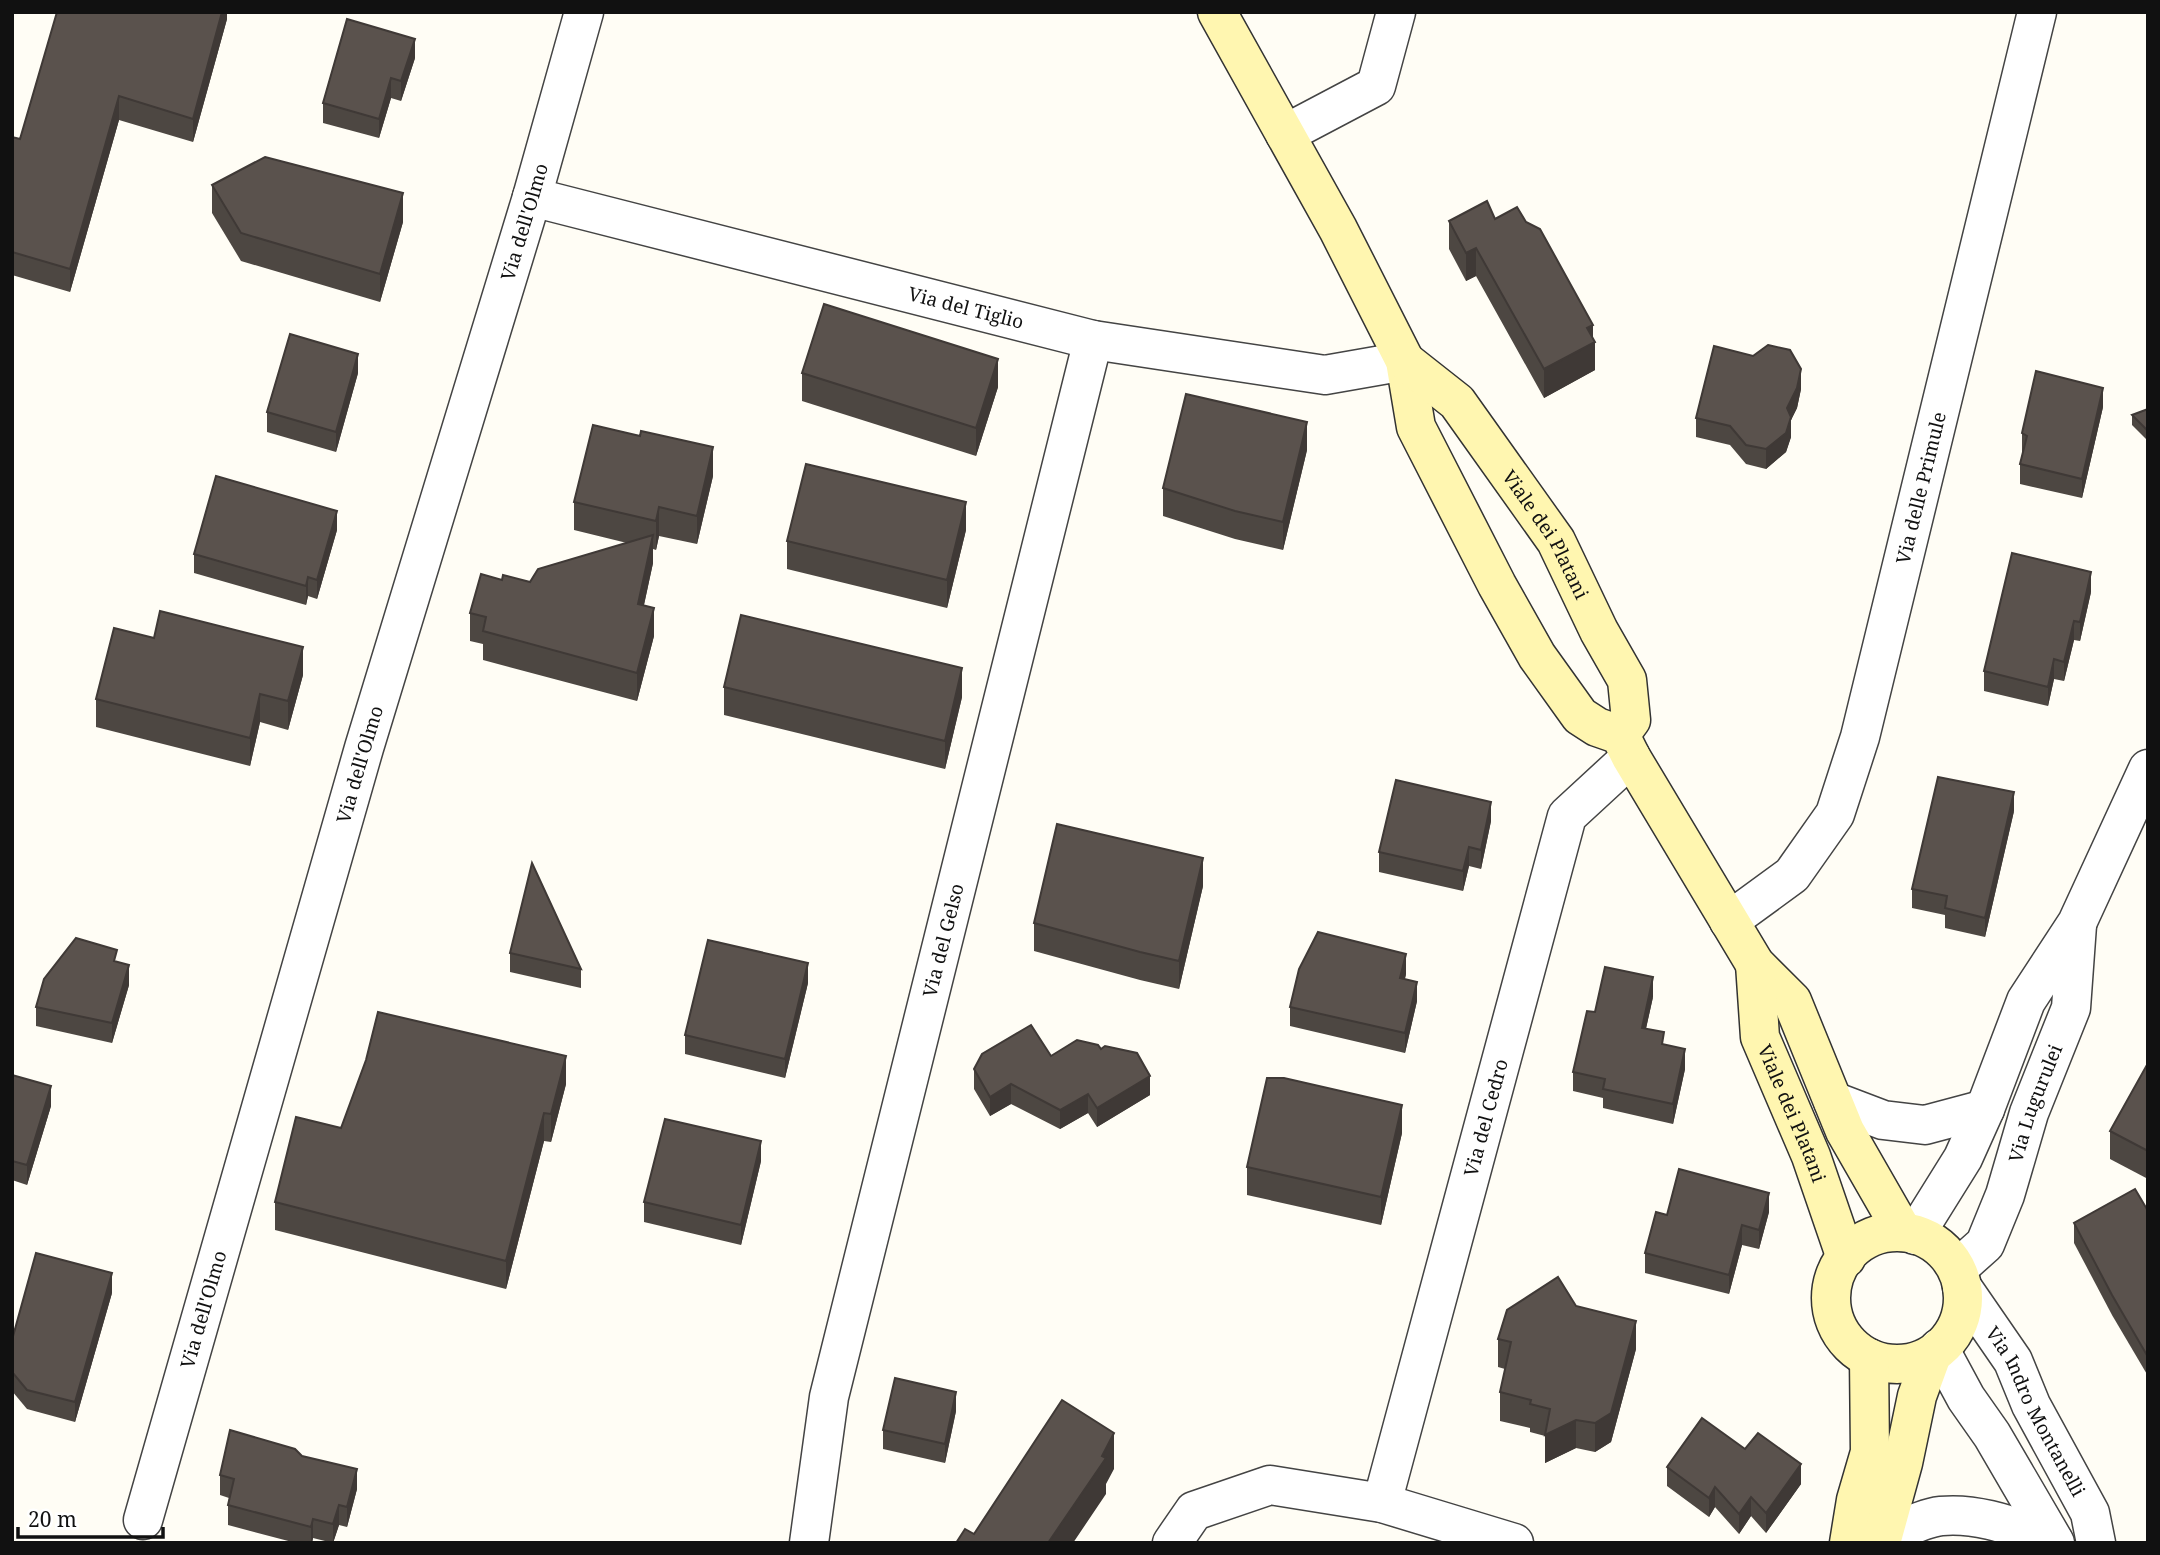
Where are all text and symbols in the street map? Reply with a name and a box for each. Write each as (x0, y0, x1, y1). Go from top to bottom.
street label: Via dell'Olmo (494, 160, 554, 284)
street label: Via del Tiglio (906, 280, 1027, 335)
street label: Via delle Primule (1890, 409, 1952, 567)
street label: Viale dei Platani (1496, 465, 1595, 603)
street label: Via dell'Olmo (330, 702, 389, 826)
street label: Via del Gelso (916, 881, 970, 1000)
street label: Viale dei Platani (1752, 1040, 1832, 1186)
street label: Via Lugurulei (2002, 1040, 2068, 1166)
street label: Via del Cedro (1458, 1056, 1514, 1179)
street label: Via dell'Olmo (174, 1248, 232, 1371)
street label: Via Indro Montanelli (1980, 1321, 2091, 1501)
scale bar (18, 1496, 163, 1540)
text: 20 m (28, 1505, 77, 1533)

